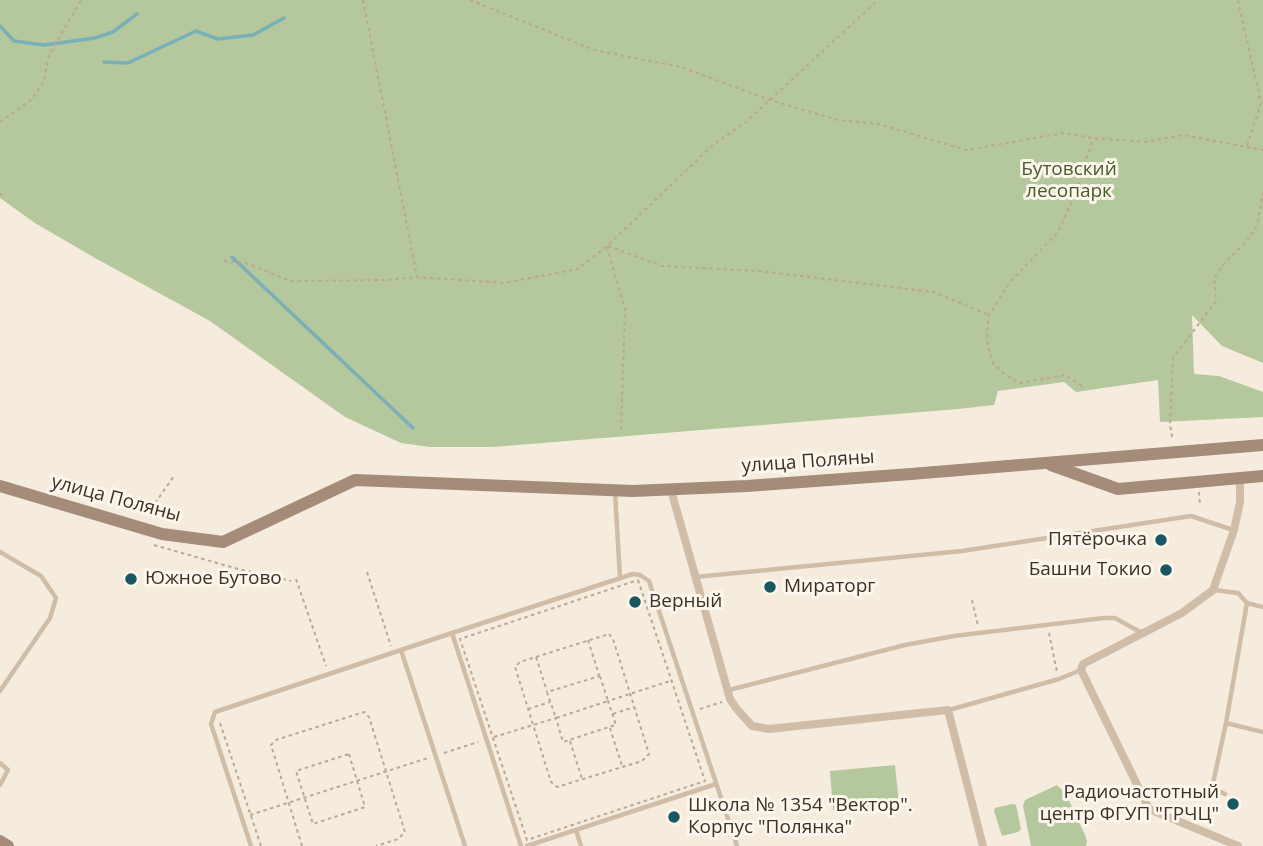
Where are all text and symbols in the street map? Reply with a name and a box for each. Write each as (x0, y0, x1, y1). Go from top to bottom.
park label: Бутовский лесопарк (1021, 159, 1117, 203)
street label: улица Поляны (741, 446, 875, 478)
street label: улица Поляны (49, 471, 183, 527)
place label: Пятёрочка (1048, 529, 1147, 551)
marker: Пятёрочка (1153, 532, 1169, 548)
place label: Башни Токио (1029, 559, 1152, 581)
marker: Башни Токио (1158, 562, 1174, 578)
place label: Южное Бутово (145, 568, 282, 590)
marker: Южное Бутово (123, 571, 139, 587)
place label: Мираторг (784, 576, 876, 598)
marker: Мираторг (762, 579, 778, 595)
place label: Верный (649, 591, 722, 613)
marker: Верный (627, 594, 643, 610)
place label: Радиочастотный центр ФГУП "ГРЧЦ" (1040, 782, 1219, 826)
place label: Школа № 1354 "Вектор". Корпус "Полянка" (688, 795, 913, 839)
marker: Радиочастотный центр ФГУП "ГРЧЦ" (1225, 796, 1241, 812)
marker: Школа № 1354 "Вектор". Корпус "Полянка" (666, 809, 682, 825)

